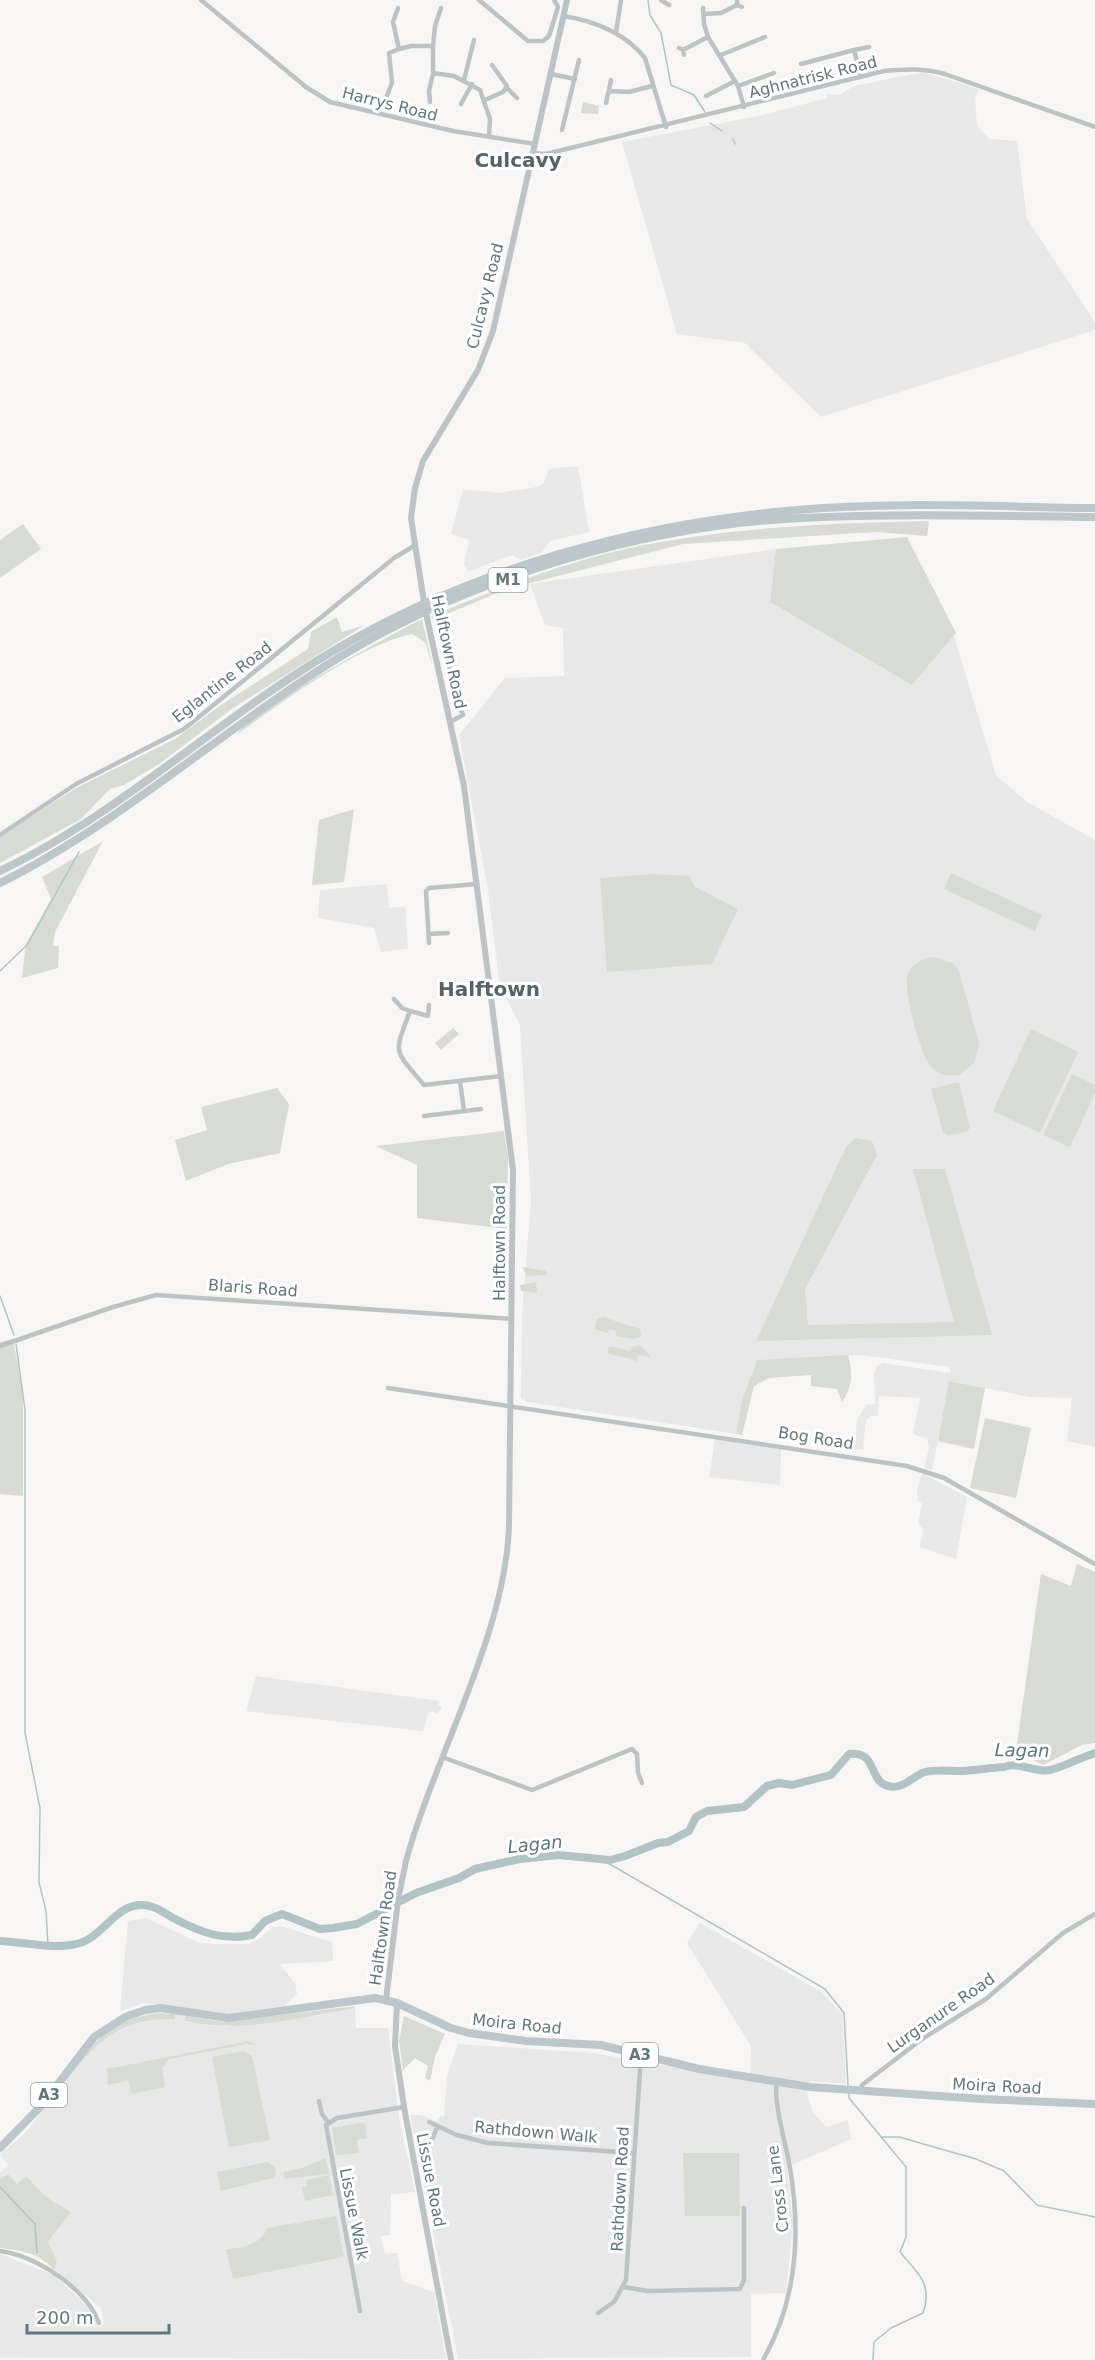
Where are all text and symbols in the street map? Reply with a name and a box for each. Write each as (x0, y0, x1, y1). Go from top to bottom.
street label: Aghnatrisk Road (747, 52, 879, 102)
street label: Harrys Road (340, 83, 440, 125)
district label: Culcavy (474, 148, 562, 172)
street label: Culcavy Road (463, 241, 507, 351)
road number: M1 (488, 568, 528, 592)
street label: Halftown Road (428, 593, 470, 711)
street label: Eglantine Road (169, 637, 275, 727)
district label: Halftown (438, 977, 540, 1001)
street label: Halftown Road (490, 1185, 509, 1301)
street label: Blaris Road (208, 1275, 298, 1301)
street label: Bog Road (777, 1423, 855, 1453)
water label: Lagan (994, 1739, 1050, 1761)
water label: Lagan (507, 1831, 563, 1857)
street label: Halftown Road (366, 1869, 400, 1987)
street label: Lurganure Road (884, 1969, 998, 2057)
street label: Moira Road (471, 2010, 563, 2038)
road number: A3 (622, 2043, 658, 2067)
street label: Moira Road (952, 2074, 1042, 2098)
road number: A3 (31, 2083, 67, 2107)
street label: Rathdown Walk (474, 2117, 599, 2147)
street label: Rathdown Road (607, 2126, 633, 2252)
street label: Lissue Road (413, 2131, 449, 2229)
street label: Cross Lane (763, 2144, 793, 2234)
street label: Lissue Walk (336, 2166, 372, 2262)
scale bar (27, 2297, 170, 2335)
text: 200 m (36, 2307, 94, 2328)

